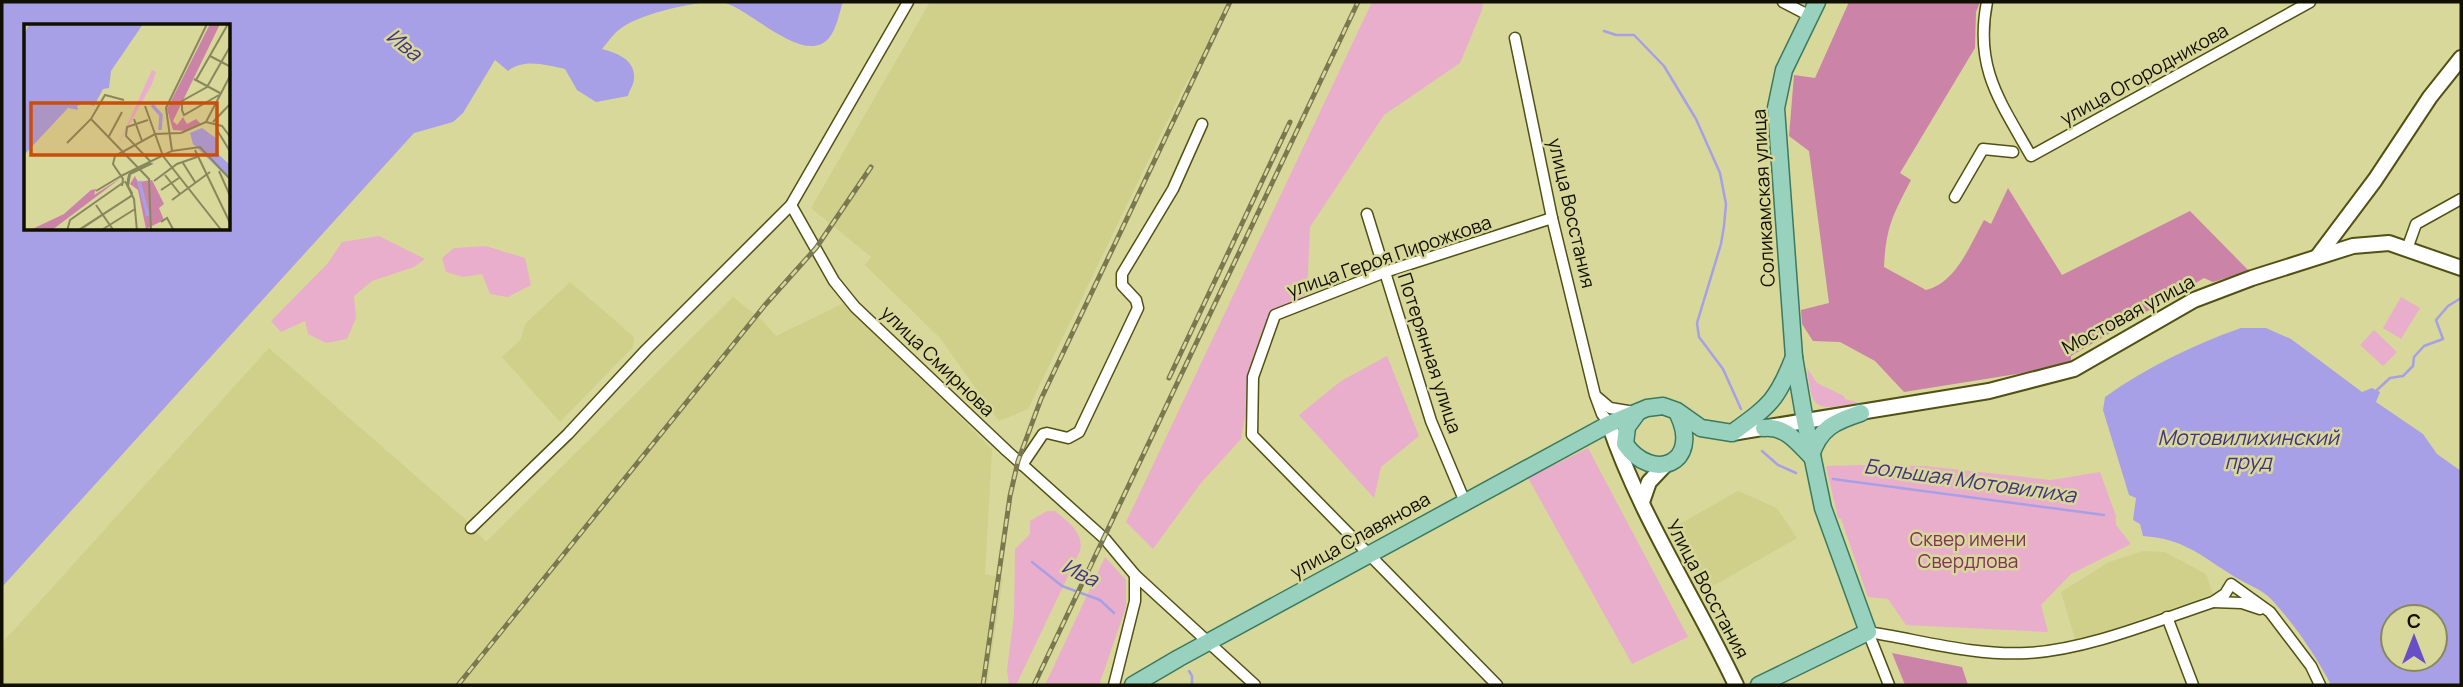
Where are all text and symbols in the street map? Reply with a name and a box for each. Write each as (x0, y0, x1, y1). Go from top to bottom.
street label: улица Огородникова (2055, 17, 2233, 131)
water label: Ива (381, 22, 429, 68)
inset map (24, 24, 231, 231)
street label: Соликамская улица (1745, 108, 1781, 288)
street label: улица Восстания (1542, 135, 1602, 291)
street label: улица Героя Пирожкова (1283, 209, 1495, 303)
street label: Мостовая улица (2057, 268, 2199, 360)
street label: Потерянная улица (1392, 269, 1468, 437)
street label: улица Смирнова (875, 300, 1001, 422)
water label: Мотовилихинский пруд (2157, 423, 2341, 475)
water label: Большая Мотовилиха (1862, 451, 2079, 509)
street label: улица Славянова (1285, 486, 1435, 584)
street label: Улица Восстания (1660, 515, 1756, 663)
park label: Сквер имени Свердлова (1910, 526, 2026, 574)
water label: Ива (1058, 551, 1105, 593)
north arrow (2379, 603, 2449, 673)
text: С (2407, 608, 2421, 634)

